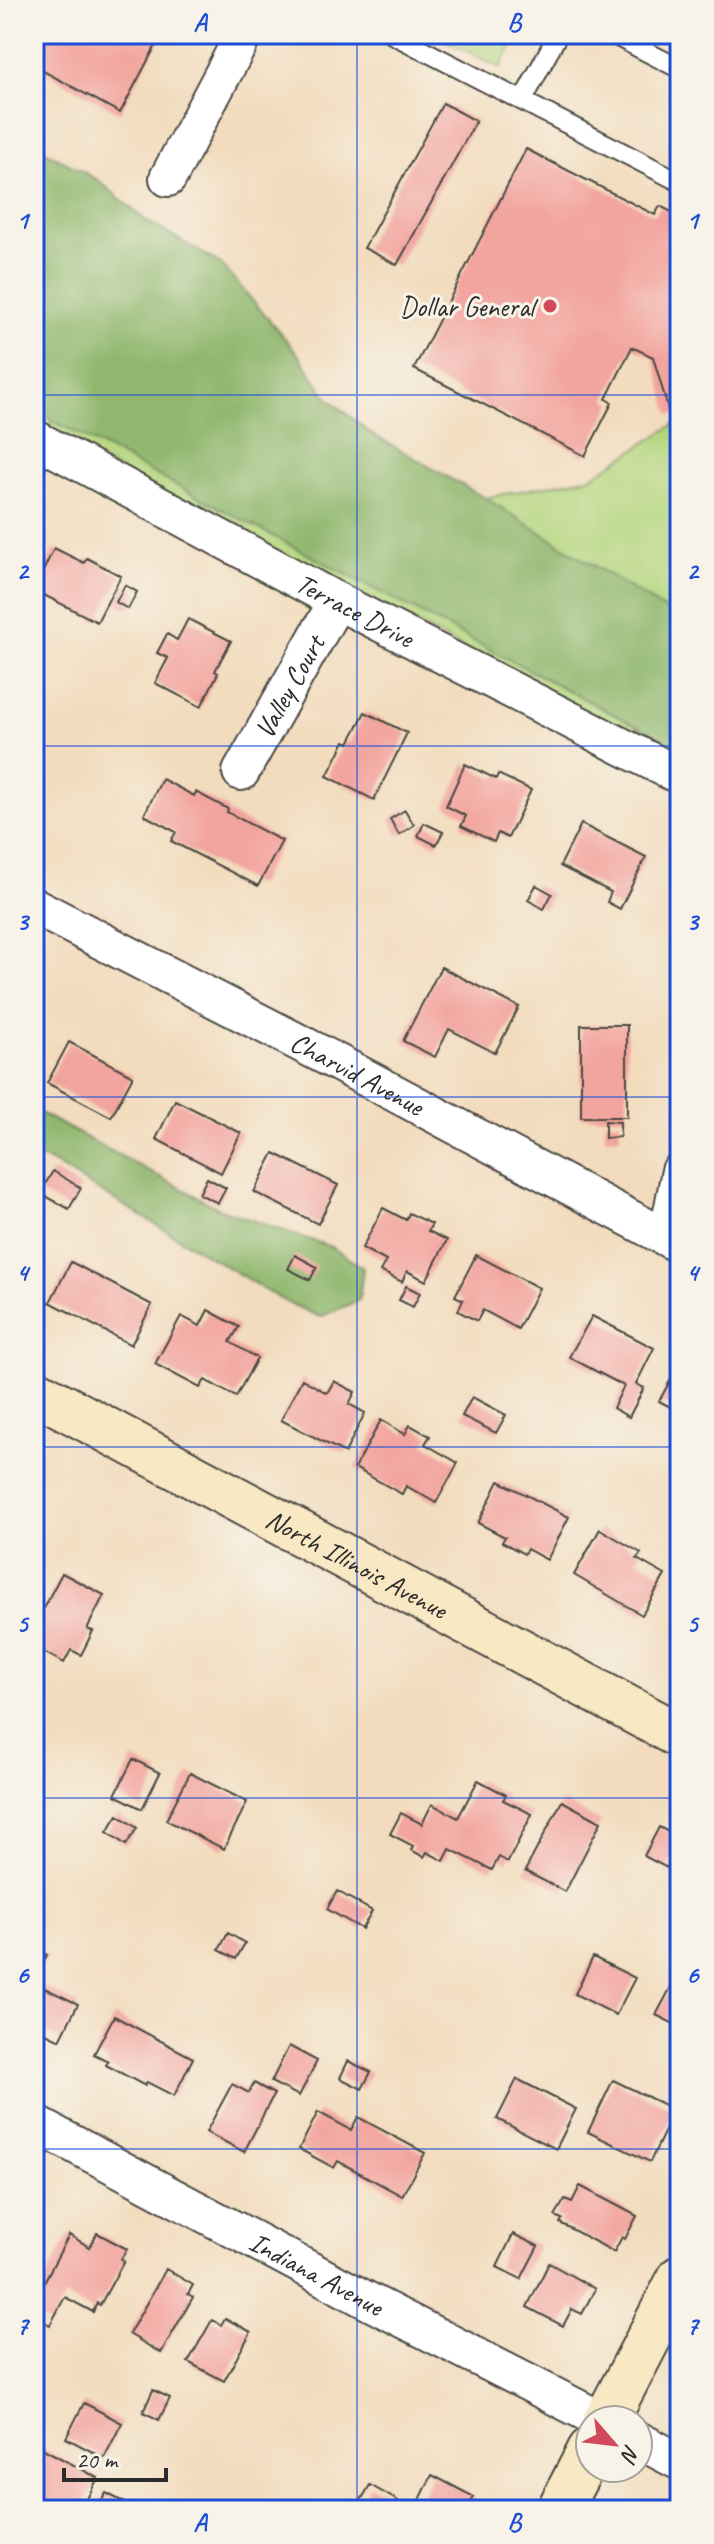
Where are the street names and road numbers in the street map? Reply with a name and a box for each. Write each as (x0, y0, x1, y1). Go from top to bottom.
street label: Terrace Drive (290, 565, 421, 656)
street label: Valley Court (247, 627, 334, 744)
street label: Charvid Avenue (285, 1024, 431, 1124)
street label: North Illinois Avenue (260, 1501, 455, 1627)
street label: Indiana Avenue (243, 2224, 391, 2325)

